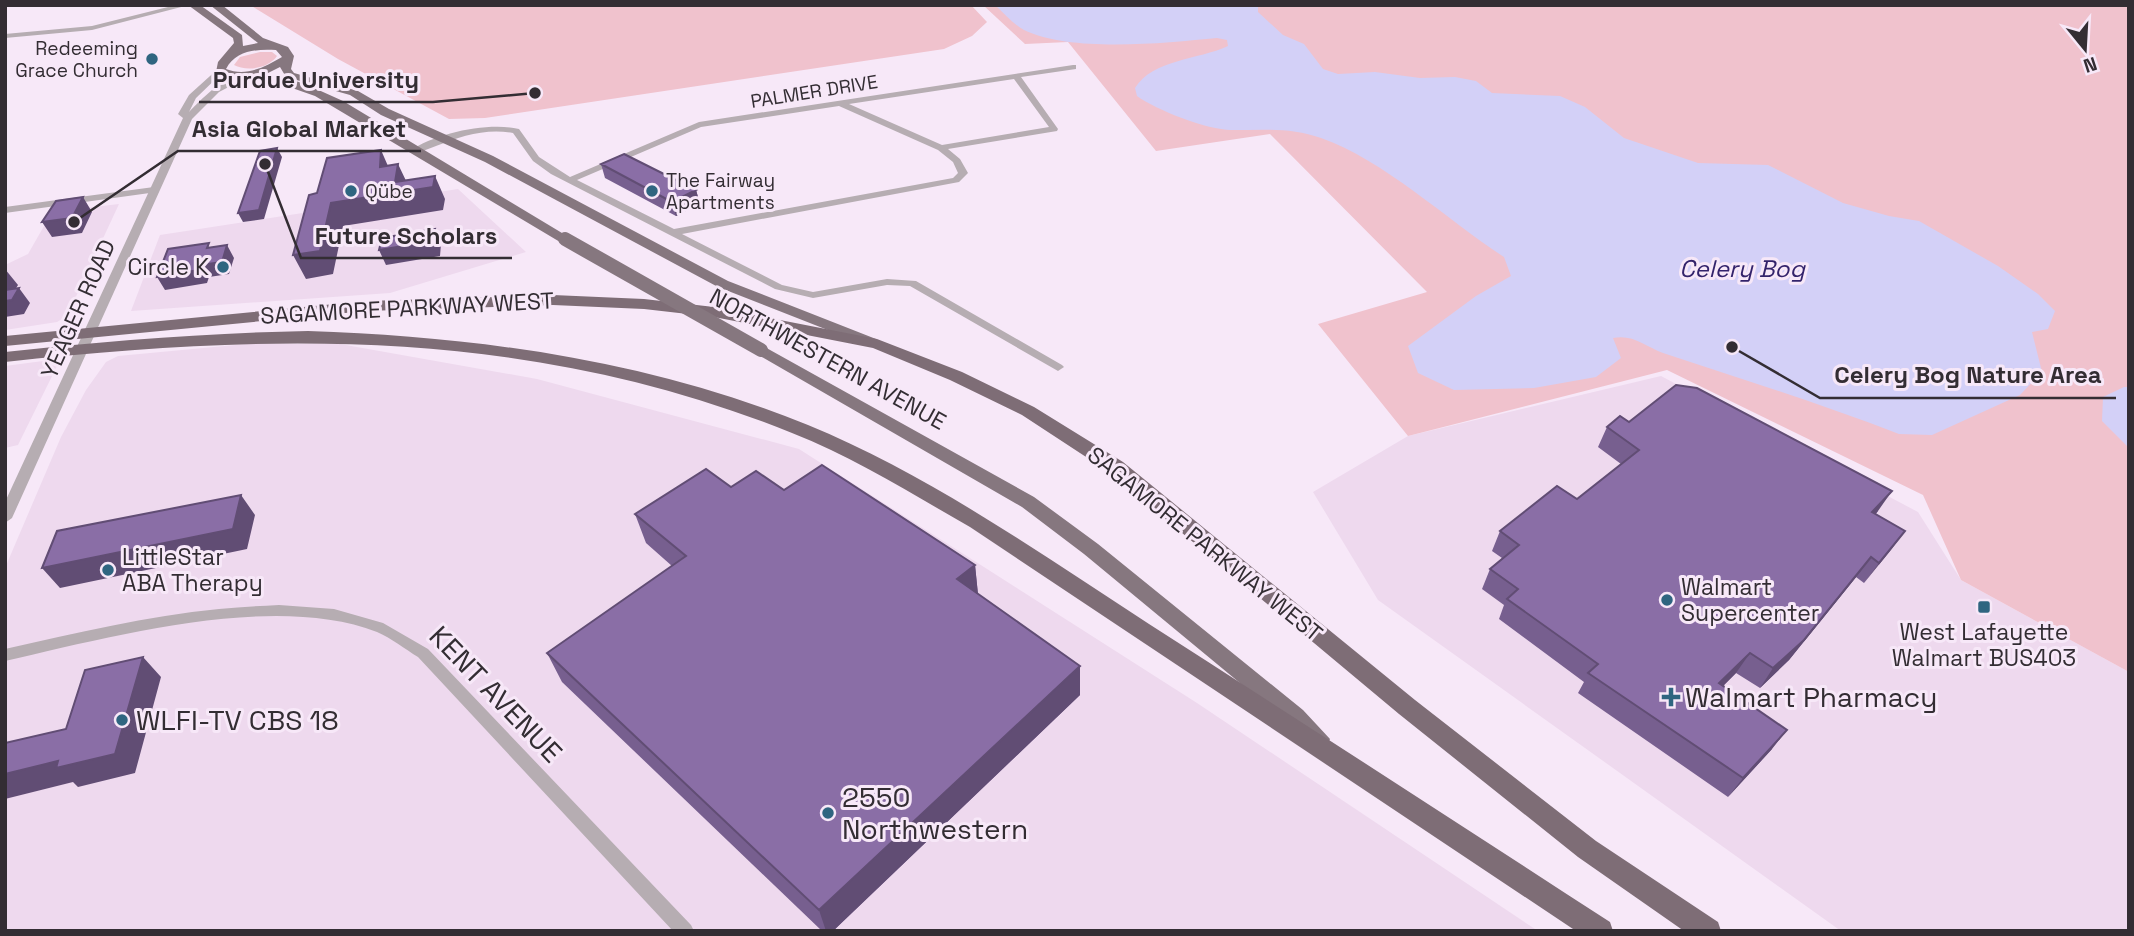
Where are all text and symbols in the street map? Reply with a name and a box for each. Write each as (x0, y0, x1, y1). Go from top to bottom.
north arrow (2050, 14, 2120, 84)
place label: Redeeming Grace Church (15, 36, 138, 83)
marker: Redeeming Grace Church (144, 51, 160, 67)
text: N (2080, 51, 2100, 79)
callout: Purdue University (199, 57, 433, 102)
text: Purdue University (213, 64, 419, 95)
street label: PALMER DRIVE (749, 69, 879, 114)
callout: Asia Global Market (178, 106, 421, 151)
text: Asia Global Market (192, 113, 406, 144)
place label: The Fairway Apartments (666, 168, 775, 215)
place label: Qübe (365, 179, 413, 204)
marker: Qübe (343, 183, 359, 199)
marker: The Fairway Apartments (644, 183, 660, 199)
callout: Future Scholars (301, 213, 512, 258)
text: Future Scholars (315, 220, 497, 251)
street label: YEAGER ROAD (34, 235, 122, 383)
place label: Circle K (127, 252, 209, 282)
water label: Celery Bog (1679, 253, 1806, 284)
marker: Circle K (215, 259, 231, 275)
street label: NORTHWESTERN AVENUE (704, 281, 952, 437)
street label: SAGAMORE PARKWAY WEST (259, 285, 555, 331)
callout: Celery Bog Nature Area (1820, 353, 2116, 398)
text: Celery Bog Nature Area (1834, 359, 2102, 390)
street label: SAGAMORE PARKWAY WEST (1081, 440, 1329, 648)
place label: LittleStar ABA Therapy (122, 542, 263, 598)
marker: LittleStar ABA Therapy (100, 562, 116, 578)
place label: Walmart Supercenter (1681, 572, 1819, 628)
marker: Walmart Supercenter (1659, 592, 1675, 608)
marker: West Lafayette Walmart BUS403 (1976, 599, 1992, 615)
place label: West Lafayette Walmart BUS403 (1892, 617, 2076, 673)
street label: KENT AVENUE (422, 618, 570, 770)
place label: Walmart Pharmacy (1685, 679, 1937, 715)
marker: Walmart Pharmacy (1663, 689, 1679, 705)
place label: WLFI-TV CBS 18 (136, 702, 339, 738)
marker: WLFI-TV CBS 18 (114, 712, 130, 728)
place label: 2550 Northwestern (842, 779, 1028, 847)
marker: 2550 Northwestern (820, 805, 836, 821)

